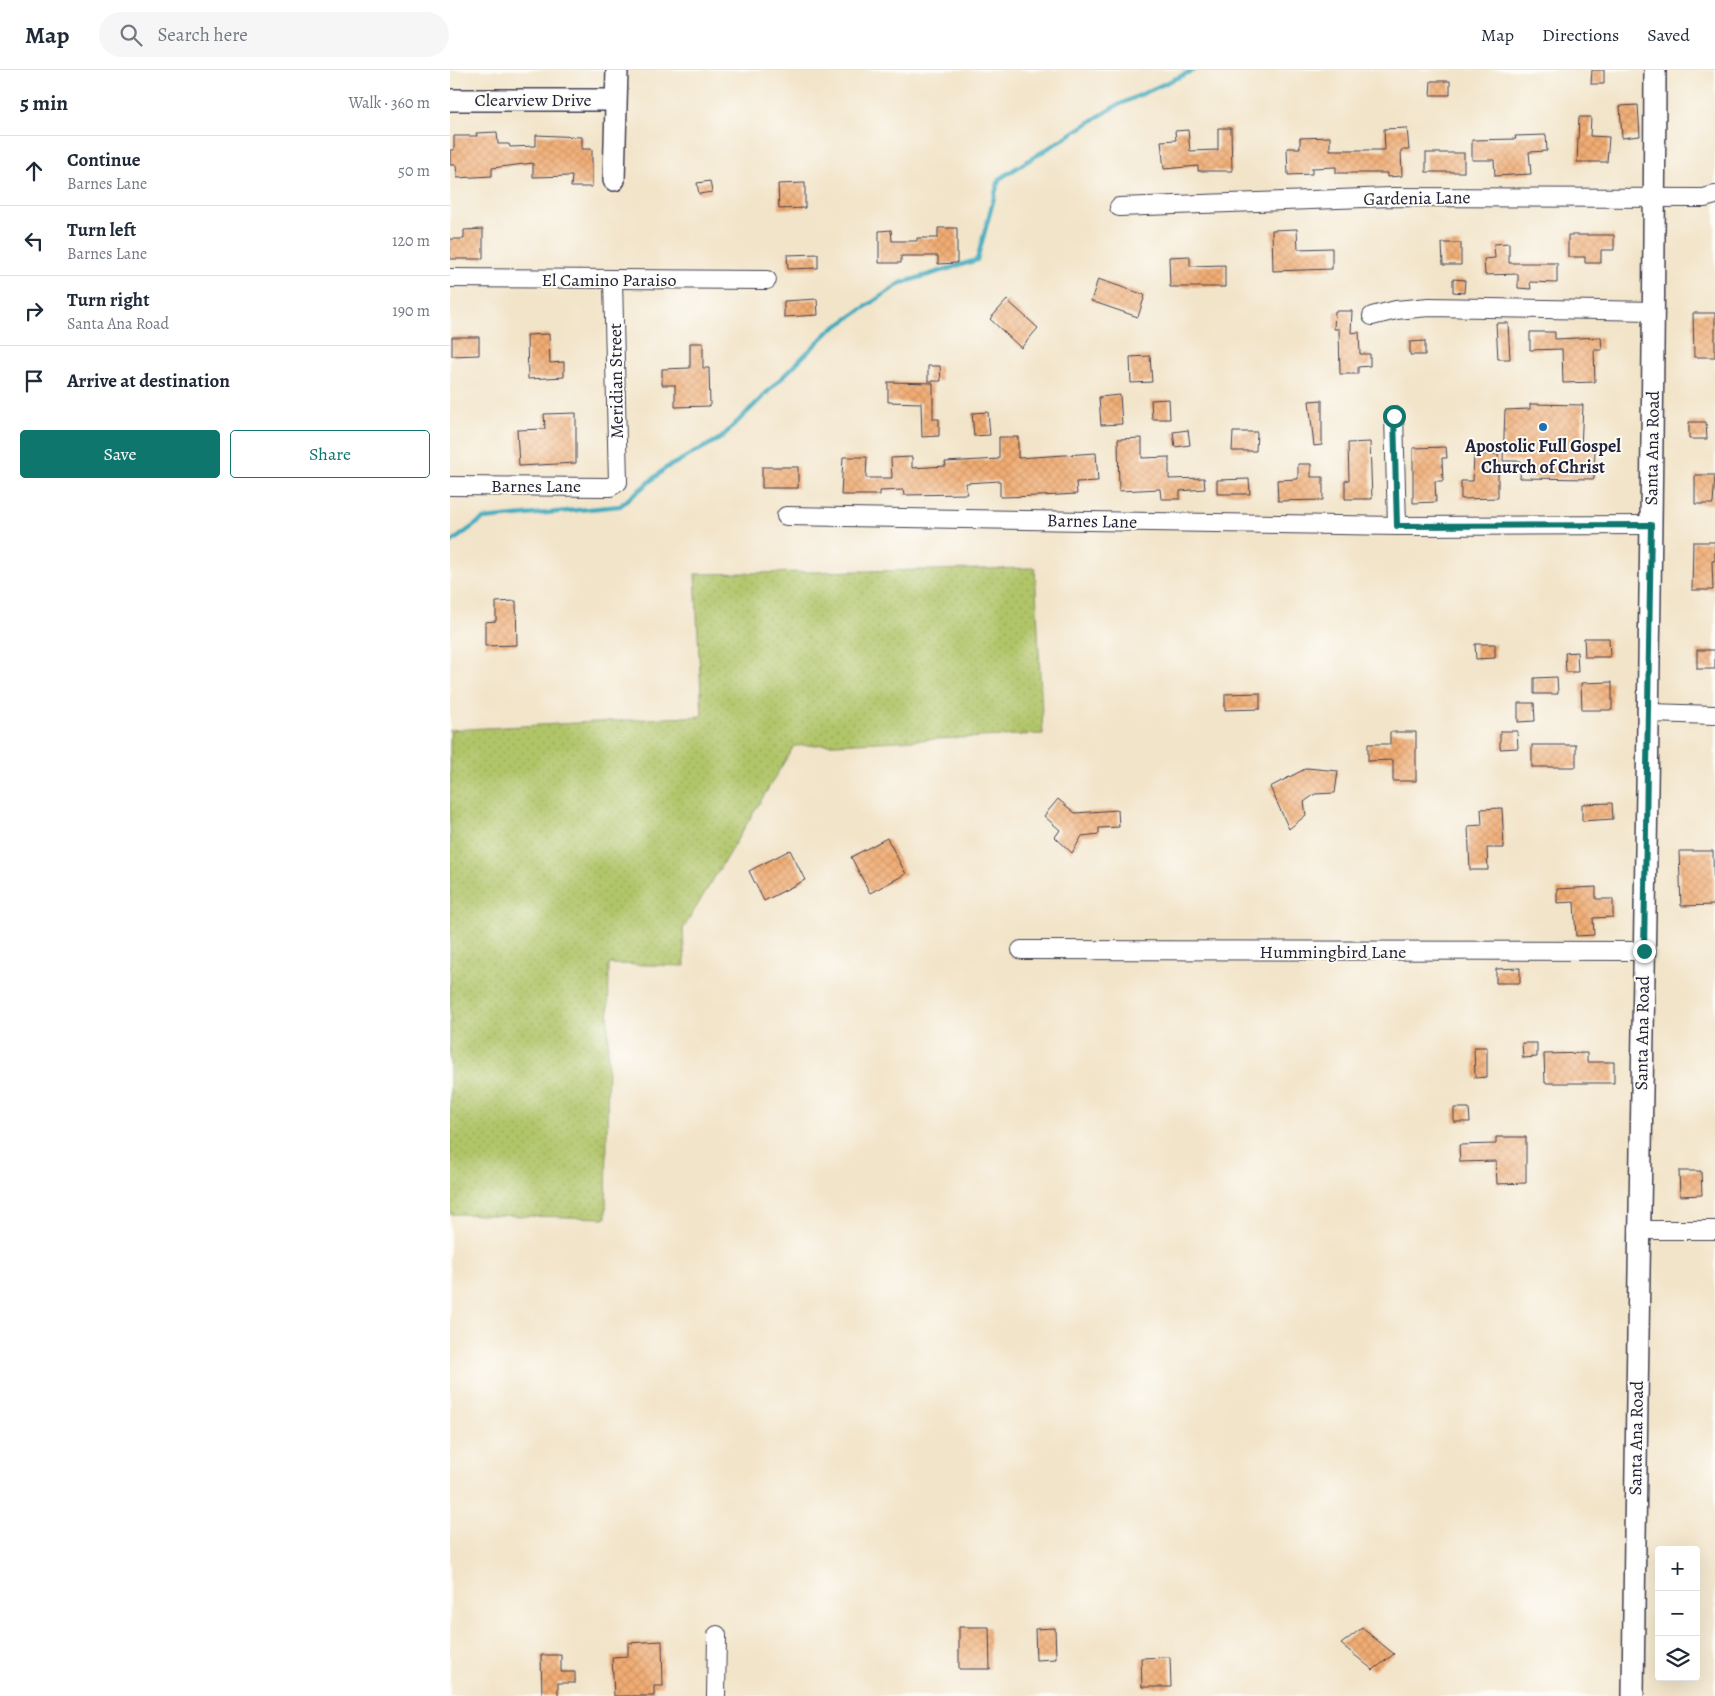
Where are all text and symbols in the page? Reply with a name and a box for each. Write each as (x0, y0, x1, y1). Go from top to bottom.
search box (99, 12, 449, 57)
text: Map (25, 19, 69, 51)
icon: search (117, 21, 145, 49)
text: Search here (157, 22, 248, 48)
text: Map (1481, 23, 1514, 47)
text: Directions (1542, 23, 1619, 47)
text: Saved (1647, 23, 1690, 47)
street label: Clearview Drive (474, 88, 592, 112)
text: 5 min (20, 89, 68, 117)
text: Walk · 360 m (348, 92, 430, 114)
text: Continue (67, 147, 141, 173)
icon: ahead (20, 157, 48, 185)
text: 50 m (398, 160, 430, 182)
text: Barnes Lane (67, 173, 147, 195)
street label: Gardenia Lane (1363, 185, 1471, 211)
text: Turn left (67, 217, 136, 243)
icon: left (20, 227, 48, 255)
text: 120 m (392, 230, 430, 252)
text: Barnes Lane (67, 243, 147, 265)
street label: El Camino Paraiso (541, 268, 677, 292)
text: Turn right (67, 287, 149, 313)
icon: right (20, 297, 48, 325)
text: 190 m (392, 300, 430, 322)
text: Santa Ana Road (67, 313, 169, 335)
street label: Meridian Street (603, 323, 629, 439)
icon: arrive (20, 367, 48, 395)
text: Arrive at destination (67, 368, 230, 394)
street label: Santa Ana Road (1639, 390, 1665, 506)
route start (1383, 405, 1406, 428)
marker: Apostolic Full Gospel Church of Christ (1537, 421, 1549, 433)
button: Save (20, 430, 220, 478)
button: Share (230, 430, 430, 478)
place label: Apostolic Full Gospel Church of Christ (1464, 434, 1621, 479)
street label: Barnes Lane (491, 474, 581, 498)
street label: Barnes Lane (1047, 508, 1137, 534)
street label: Hummingbird Lane (1260, 940, 1406, 964)
route end (1633, 940, 1656, 963)
street label: Santa Ana Road (1629, 975, 1655, 1091)
street label: Santa Ana Road (1623, 1380, 1649, 1496)
map controls (1655, 1546, 1700, 1681)
button: + (1655, 1546, 1700, 1591)
button: − (1655, 1591, 1700, 1636)
button: layers (1655, 1636, 1700, 1681)

